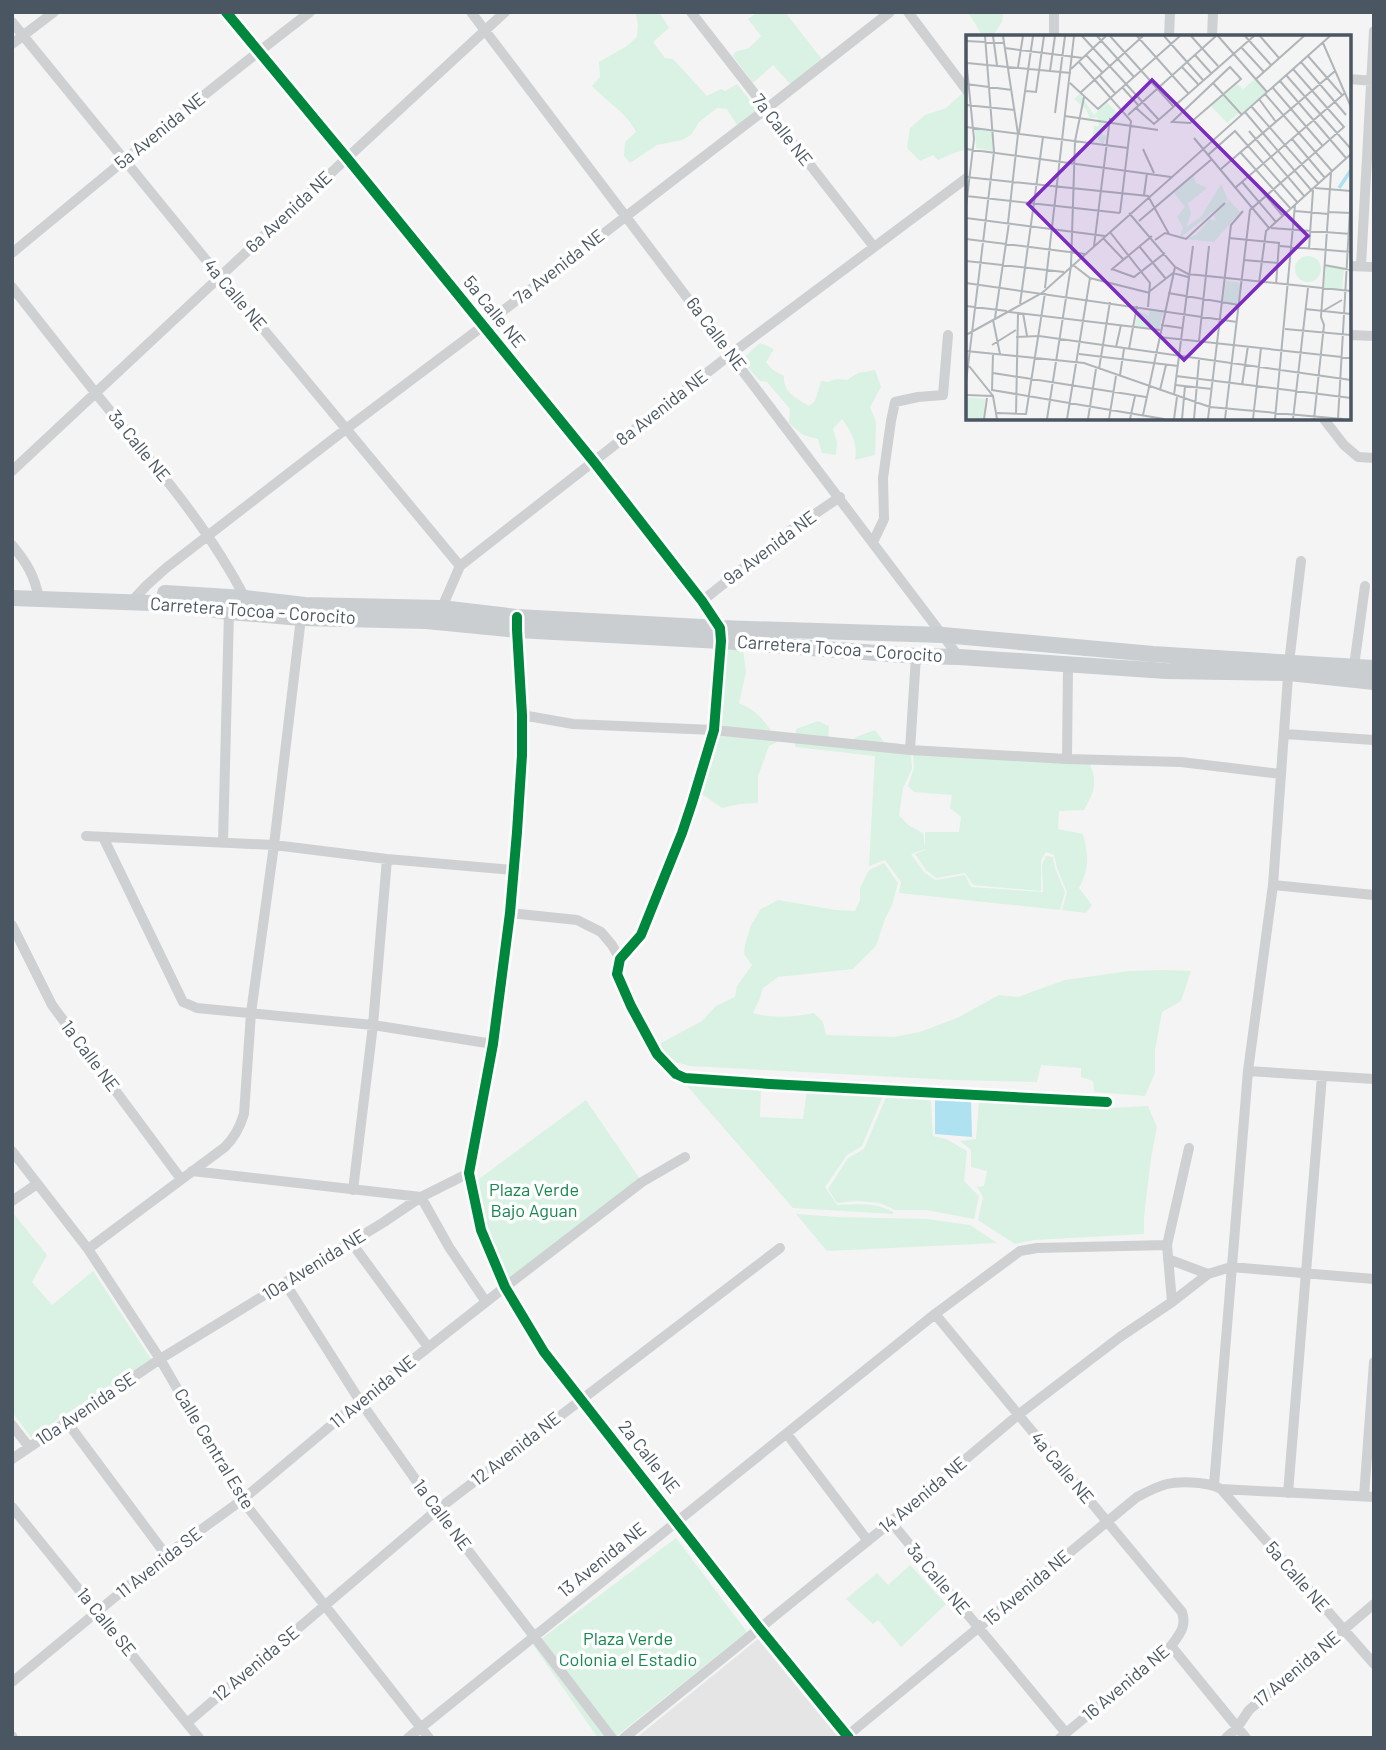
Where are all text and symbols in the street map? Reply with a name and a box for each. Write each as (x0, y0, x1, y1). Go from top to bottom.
inset map (966, 35, 1351, 420)
street label: 5a Avenida NE (110, 87, 209, 173)
street label: 7a Calle NE (748, 89, 818, 170)
street label: 6a Avenida NE (241, 166, 336, 257)
street label: 7a Avenida NE (509, 224, 608, 309)
street label: 4a Calle NE (199, 254, 272, 335)
street label: 5a Calle NE (459, 271, 530, 352)
street label: 6a Calle NE (682, 292, 752, 375)
street label: 8a Avenida NE (611, 365, 712, 450)
street label: 3a Calle NE (104, 405, 175, 486)
street label: 9a Avenida NE (719, 505, 820, 589)
street label: Carretera Tocoa - Corocito (149, 592, 357, 628)
street label: Carretera Tocoa - Corocito (736, 630, 944, 666)
street label: 1a Calle NE (57, 1015, 125, 1095)
park label: Plaza Verde Bajo Aguan (489, 1178, 579, 1221)
street label: 10a Avenida NE (258, 1224, 369, 1305)
street label: 11 Avenida NE (325, 1350, 420, 1433)
street label: 10a Avenida SE (31, 1367, 140, 1450)
street label: Calle Central Este (170, 1384, 260, 1513)
street label: 12 Avenida NE (466, 1406, 565, 1490)
street label: 2a Calle NE (614, 1415, 685, 1497)
street label: 4a Calle NE (1026, 1427, 1099, 1508)
street label: 14 Avenida NE (874, 1451, 971, 1537)
street label: 1a Calle NE (409, 1474, 477, 1554)
street label: 13 Avenida NE (553, 1517, 650, 1601)
street label: 11 Avenida SE (111, 1522, 206, 1603)
street label: 5a Calle NE (1261, 1537, 1334, 1616)
street label: 3a Calle NE (903, 1538, 975, 1619)
street label: 15 Avenida NE (978, 1544, 1074, 1630)
street label: 1a Calle SE (72, 1583, 141, 1660)
street label: 12 Avenida SE (208, 1621, 303, 1706)
street label: 17 Avenida NE (1249, 1626, 1344, 1711)
park label: Plaza Verde Colonia el Estadio (559, 1627, 697, 1670)
street label: 16 Avenida NE (1077, 1639, 1173, 1725)

